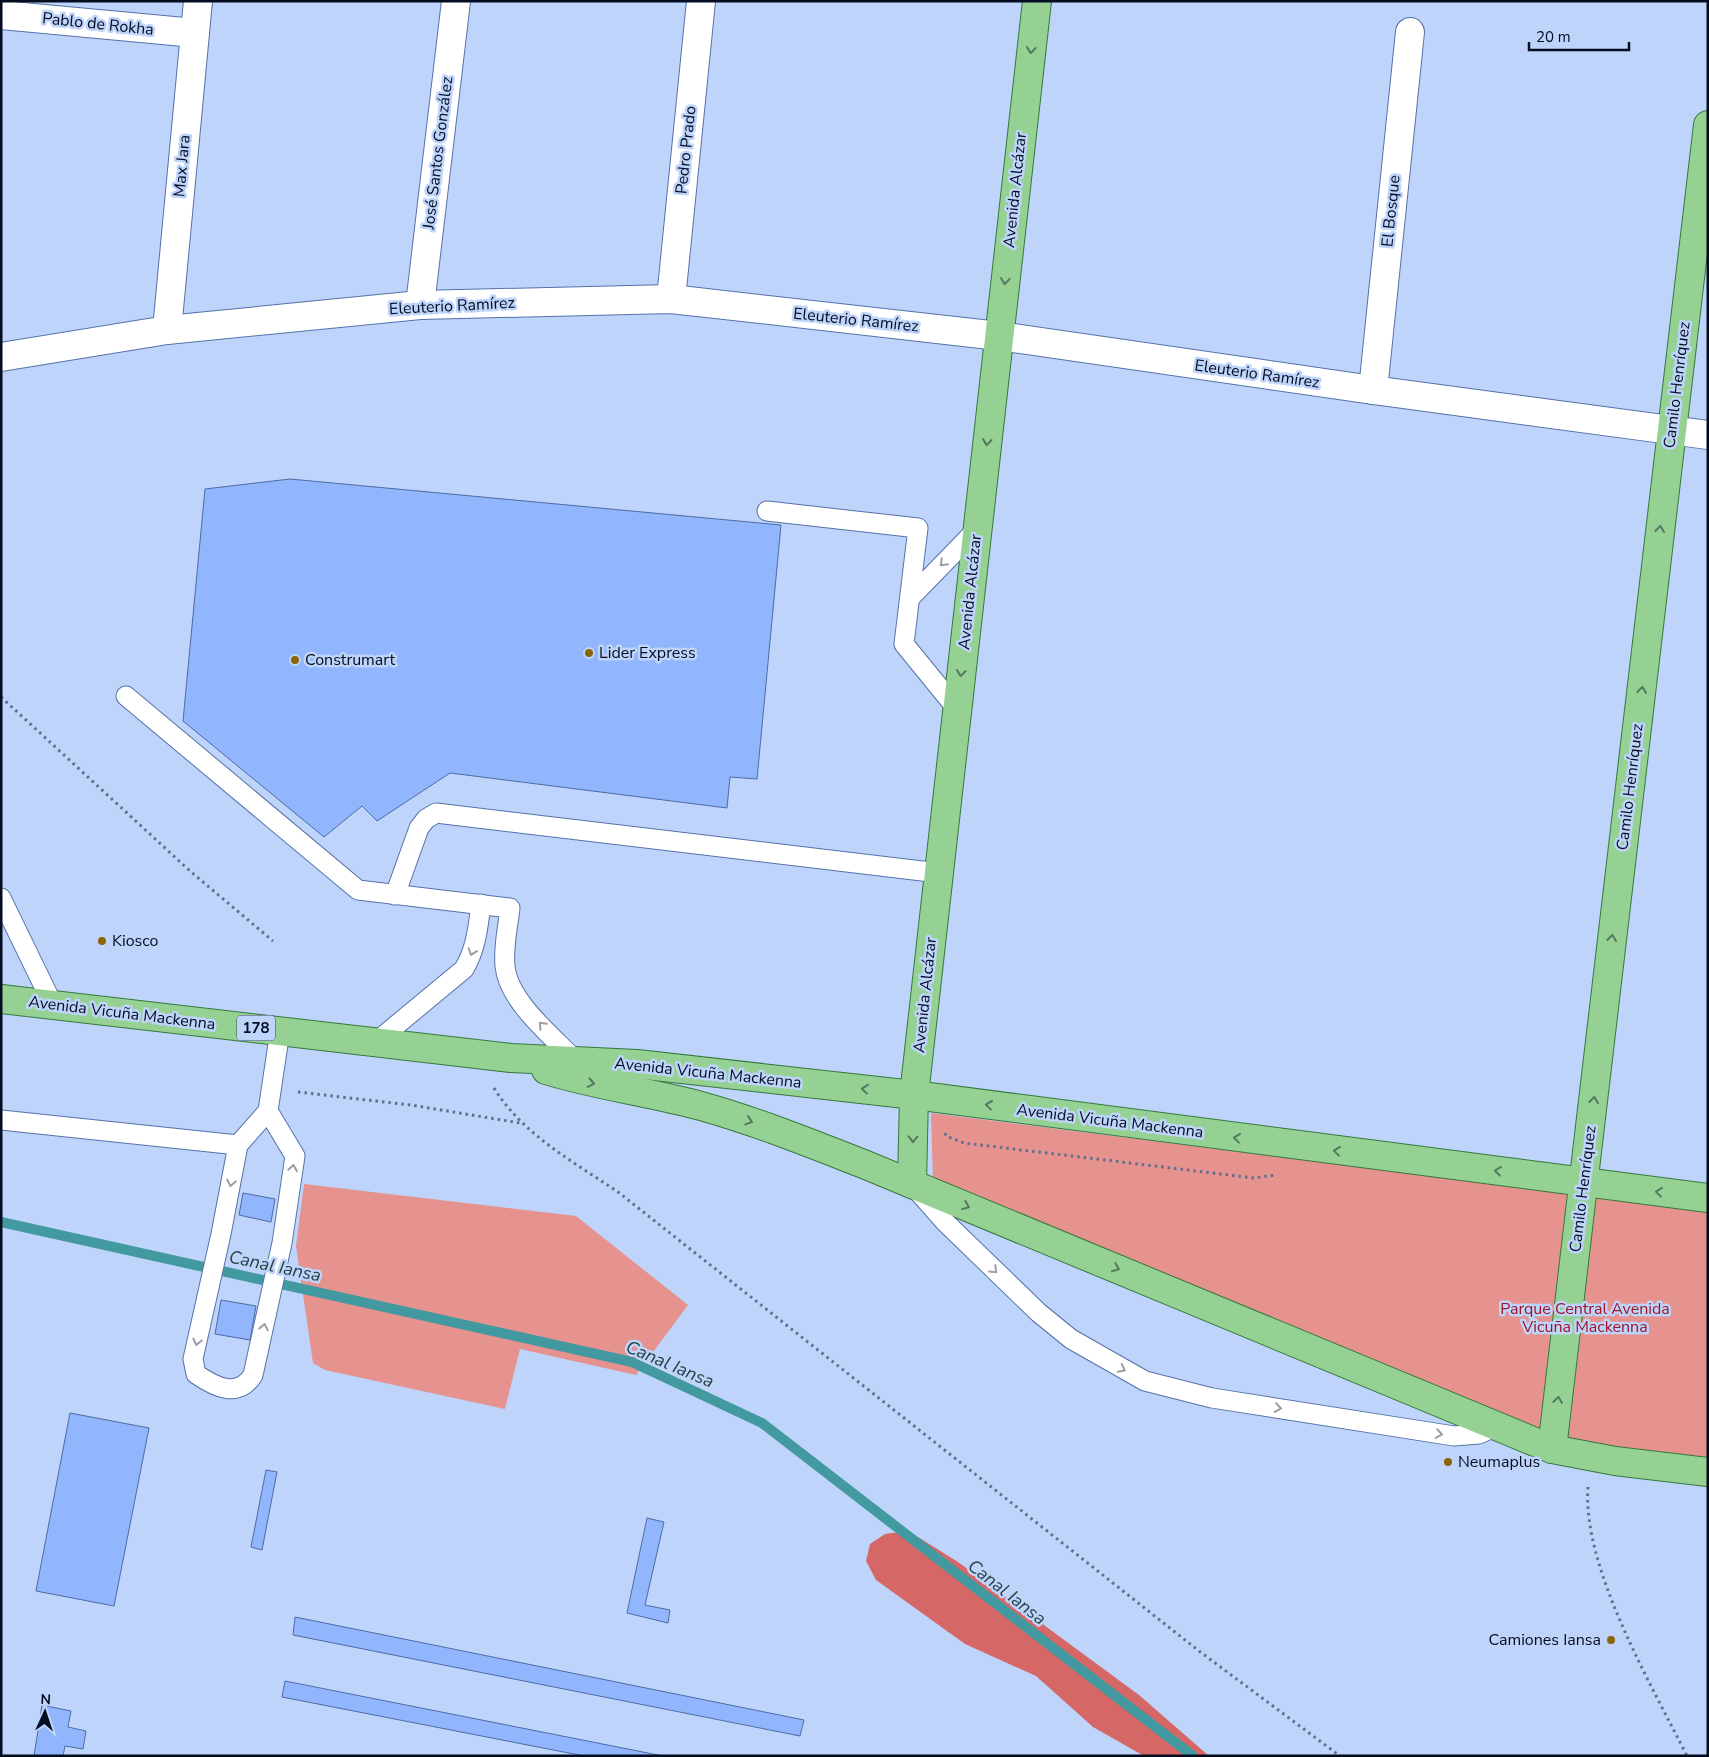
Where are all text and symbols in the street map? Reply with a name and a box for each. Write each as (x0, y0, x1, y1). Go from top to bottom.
street label: Pablo de Rokha (41, 7, 155, 41)
scale bar (1529, 20, 1629, 52)
text: 20 m (1536, 27, 1571, 47)
one-way arrow (1026, 46, 1037, 54)
street label: José Santos González (418, 75, 458, 232)
street label: Pedro Prado (670, 105, 702, 195)
street label: Avenida Alcázar (998, 131, 1032, 249)
street label: Max Jara (168, 134, 196, 198)
street label: El Bosque (1376, 174, 1406, 248)
one-way arrow (1000, 277, 1011, 285)
street label: Eleuterio Ramírez (388, 292, 516, 320)
street label: Eleuterio Ramírez (792, 302, 920, 338)
street label: Camilo Henríquez (1658, 320, 1696, 450)
street label: Eleuterio Ramírez (1193, 354, 1321, 394)
one-way arrow (982, 439, 993, 447)
one-way arrow (1654, 524, 1665, 532)
street label: Avenida Alcázar (953, 533, 987, 651)
one-way arrow (940, 558, 949, 567)
place label: Lider Express (599, 642, 696, 664)
marker: Lider Express (583, 647, 595, 659)
place label: Construmart (305, 649, 395, 671)
marker: Construmart (289, 654, 301, 666)
one-way arrow (956, 670, 967, 678)
one-way arrow (1636, 686, 1646, 694)
street label: Camilo Henríquez (1611, 722, 1649, 852)
place label: Kiosco (112, 930, 159, 952)
one-way arrow (1606, 934, 1617, 942)
marker: Kiosco (96, 935, 108, 947)
street label: Avenida Alcázar (908, 936, 942, 1054)
one-way arrow (468, 947, 478, 956)
street label: Avenida Vicuña Mackenna (27, 991, 217, 1035)
road number: 178 (237, 1016, 275, 1040)
one-way arrow (539, 1022, 548, 1031)
street label: Avenida Vicuña Mackenna (613, 1052, 803, 1094)
one-way arrow (587, 1077, 596, 1088)
one-way arrow (861, 1084, 869, 1095)
one-way arrow (1588, 1096, 1598, 1104)
street label: Avenida Vicuña Mackenna (1015, 1099, 1205, 1143)
one-way arrow (985, 1100, 993, 1111)
one-way arrow (745, 1115, 753, 1125)
street label: Camilo Henríquez (1564, 1124, 1602, 1254)
one-way arrow (1233, 1133, 1241, 1144)
one-way arrow (908, 1136, 918, 1143)
one-way arrow (1333, 1146, 1341, 1157)
one-way arrow (288, 1163, 298, 1172)
one-way arrow (1494, 1167, 1503, 1177)
one-way arrow (227, 1179, 237, 1187)
one-way arrow (1655, 1187, 1663, 1198)
one-way arrow (961, 1200, 970, 1210)
water label: Canal Iansa (227, 1245, 323, 1287)
one-way arrow (1111, 1262, 1120, 1272)
one-way arrow (989, 1264, 998, 1273)
park label: Parque Central Avenida Vicuña Mackenna (1500, 1298, 1670, 1338)
one-way arrow (258, 1323, 268, 1332)
water label: Canal Iansa (622, 1335, 718, 1393)
one-way arrow (192, 1337, 203, 1346)
one-way arrow (1116, 1363, 1125, 1373)
one-way arrow (1552, 1396, 1563, 1404)
one-way arrow (1274, 1403, 1283, 1413)
one-way arrow (1435, 1428, 1443, 1439)
place label: Neumaplus (1458, 1451, 1540, 1473)
marker: Neumaplus (1442, 1456, 1454, 1468)
water label: Canal Iansa (963, 1554, 1051, 1630)
place label: Camiones Iansa (1488, 1629, 1601, 1651)
marker: Camiones Iansa (1605, 1634, 1617, 1646)
north arrow (20, 1687, 70, 1737)
text: N (40, 1690, 51, 1709)

